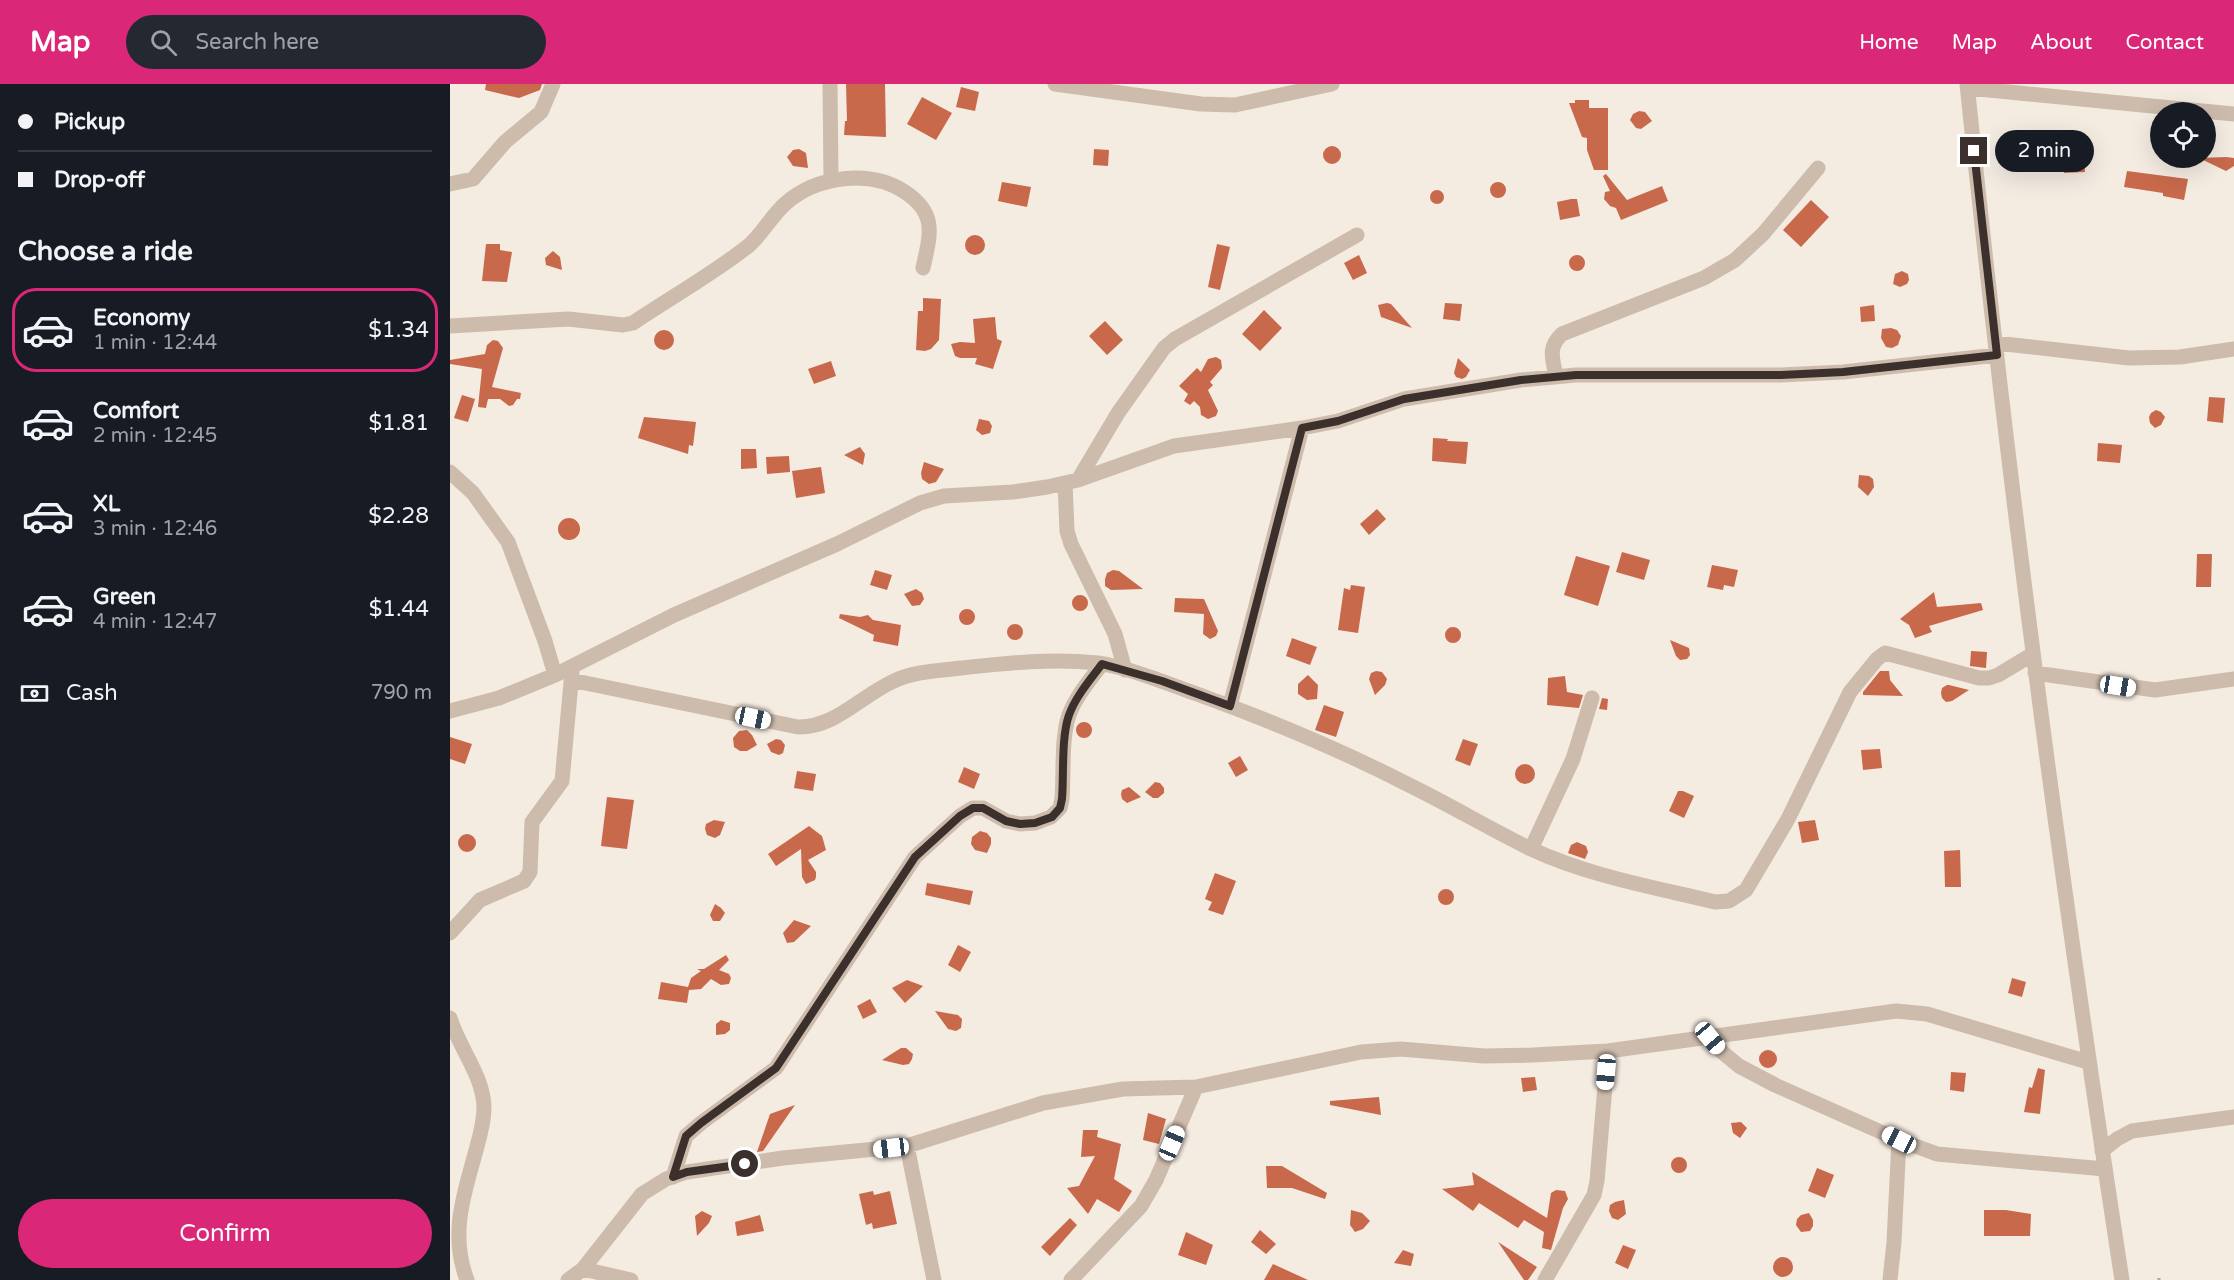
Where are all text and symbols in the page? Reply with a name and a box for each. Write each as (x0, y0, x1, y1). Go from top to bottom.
search box (126, 15, 546, 69)
text: Map (30, 25, 90, 59)
icon: search (147, 26, 180, 59)
text: Search here (195, 29, 319, 55)
text: Home (1859, 30, 1919, 55)
text: Map (1952, 30, 1997, 55)
text: About (2030, 30, 2092, 55)
text: Contact (2125, 30, 2204, 55)
map controls (2150, 102, 2216, 168)
button: locate (2150, 102, 2216, 168)
text: Pickup (54, 109, 125, 135)
callout: 2 min (1995, 130, 2094, 172)
route end (1960, 137, 1987, 164)
text: 2 min (2018, 139, 2071, 163)
text: Drop-off (54, 167, 145, 193)
text: Choose a ride (18, 235, 193, 268)
icon: car (21, 303, 75, 357)
text: Economy (93, 305, 190, 331)
text: $1.34 (368, 317, 429, 343)
text: 1 min · 12:44 (93, 331, 217, 355)
icon: car (21, 396, 75, 450)
text: Comfort (93, 398, 179, 424)
text: $1.81 (368, 410, 429, 436)
text: 2 min · 12:45 (93, 424, 217, 448)
icon: car (21, 489, 75, 543)
text: XL (93, 491, 120, 517)
text: $2.28 (368, 503, 429, 529)
text: 3 min · 12:46 (93, 517, 217, 541)
icon: car (21, 582, 75, 636)
text: Green (93, 584, 156, 610)
text: $1.44 (369, 596, 429, 622)
text: 4 min · 12:47 (93, 610, 217, 634)
car (2099, 674, 2137, 698)
icon: cash (18, 677, 51, 710)
text: Cash (66, 680, 118, 706)
text: 790 m (371, 681, 432, 705)
car (734, 705, 772, 731)
car (1692, 1018, 1728, 1058)
car (1595, 1053, 1617, 1091)
car (1157, 1123, 1187, 1163)
car (1879, 1124, 1919, 1156)
car (872, 1137, 910, 1159)
route start (731, 1150, 758, 1177)
button: Confirm (18, 1199, 432, 1268)

